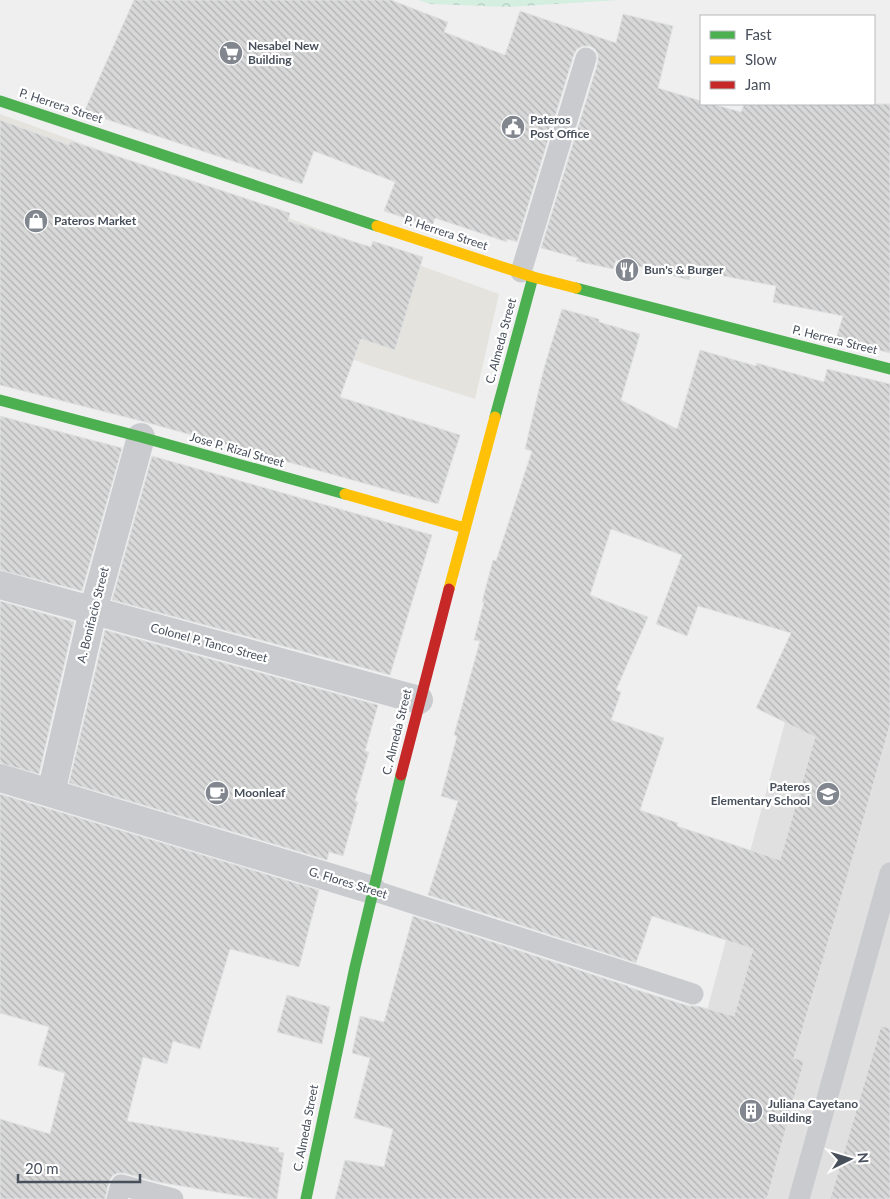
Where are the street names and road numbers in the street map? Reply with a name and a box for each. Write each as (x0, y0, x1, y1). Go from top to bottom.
street label: P. Herrera Street (17, 85, 105, 126)
street label: P. Herrera Street (402, 212, 490, 253)
street label: C. Almeda Street (482, 296, 519, 385)
street label: P. Herrera Street (791, 322, 880, 357)
street label: Jose P. Rizal Street (188, 429, 287, 470)
street label: A. Bonifacio Street (73, 565, 112, 664)
street label: Colonel P. Tanco Street (149, 620, 270, 666)
street label: C. Almeda Street (379, 687, 415, 776)
street label: G. Flores Street (307, 863, 390, 902)
street label: C. Almeda Street (290, 1083, 321, 1173)

